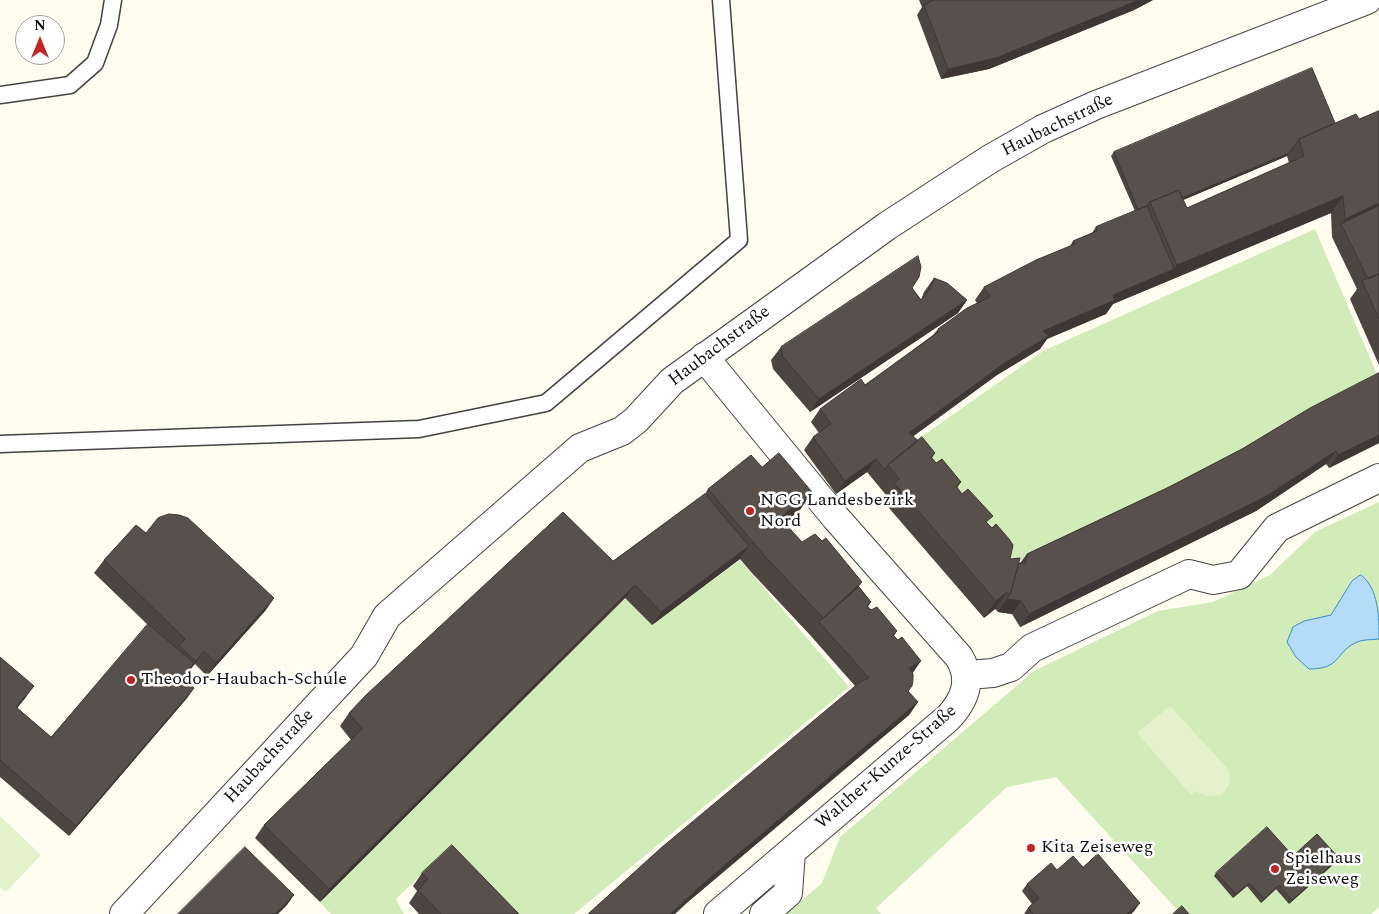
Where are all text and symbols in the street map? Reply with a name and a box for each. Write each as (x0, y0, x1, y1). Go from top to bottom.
north arrow (15, 15, 65, 65)
text: N (34, 15, 46, 36)
street label: Haubachstraße (999, 90, 1117, 162)
street label: Haubachstraße (665, 302, 775, 392)
place label: NGG Landesbezirk Nord (760, 490, 914, 532)
marker: NGG Landesbezirk Nord (744, 505, 756, 517)
place label: Theodor-Haubach-Schule (141, 669, 347, 691)
marker: Theodor-Haubach-Schule (125, 674, 137, 686)
street label: Walther-Kunze-Straße (812, 701, 962, 835)
street label: Haubachstraße (221, 705, 319, 809)
place label: Kita Zeiseweg (1041, 837, 1153, 859)
marker: Kita Zeiseweg (1025, 842, 1037, 854)
place label: Spielhaus Zeiseweg (1285, 848, 1361, 891)
marker: Spielhaus Zeiseweg (1269, 863, 1281, 875)

